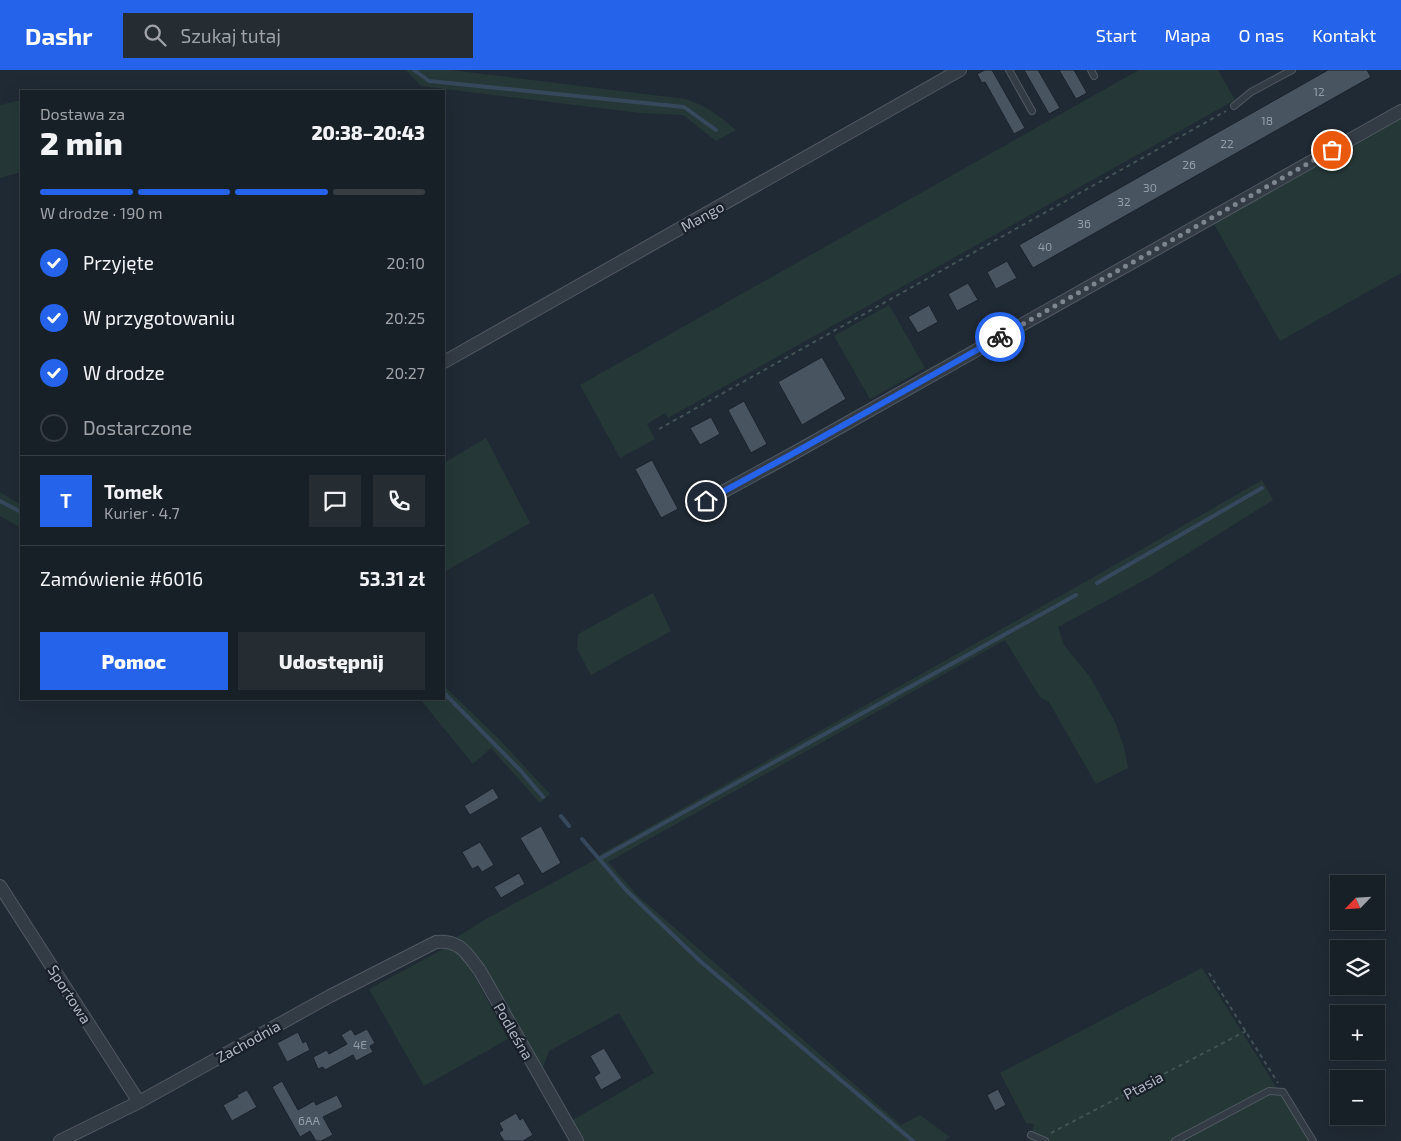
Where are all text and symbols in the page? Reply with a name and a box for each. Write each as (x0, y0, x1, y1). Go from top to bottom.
search box (123, 13, 473, 58)
text: Dashr (25, 21, 93, 50)
icon: search (141, 21, 169, 49)
text: Szukaj tutaj (181, 24, 281, 47)
text: Start (1096, 24, 1137, 46)
text: Mapa (1165, 24, 1211, 46)
text: O nas (1239, 24, 1284, 46)
text: Kontakt (1312, 24, 1376, 46)
house number: 12 (1313, 84, 1325, 98)
text: Dostawa za (40, 104, 125, 123)
house number: 18 (1261, 113, 1273, 127)
text: 20:38–20:43 (311, 121, 425, 144)
text: 2 min (40, 123, 123, 161)
pin (1311, 129, 1353, 171)
house number: 22 (1220, 136, 1234, 150)
icon: bag (1318, 136, 1346, 164)
house number: 26 (1182, 157, 1196, 171)
house number: 30 (1143, 180, 1157, 194)
house number: 32 (1117, 194, 1131, 208)
street label: Mango (677, 197, 727, 235)
text: W drodze · 190 m (40, 203, 163, 222)
house number: 36 (1077, 216, 1091, 230)
house number: 40 (1038, 239, 1052, 253)
icon: check (40, 249, 68, 277)
text: Przyjęte (83, 251, 154, 274)
text: 20:10 (387, 253, 425, 272)
icon: check (40, 304, 68, 332)
text: W przygotowaniu (83, 306, 235, 329)
text: 20:25 (385, 308, 425, 327)
courier (975, 312, 1025, 362)
icon: bike (986, 323, 1014, 351)
icon: check (40, 359, 68, 387)
text: W drodze (83, 361, 165, 384)
text: 20:27 (385, 363, 425, 382)
text: Dostarczone (83, 416, 192, 439)
button: chat (309, 475, 361, 527)
button: phone (373, 475, 425, 527)
text: Tomek (104, 480, 163, 503)
pin (685, 480, 727, 522)
icon: home (692, 487, 720, 515)
text: T (60, 489, 72, 512)
text: Kurier · 4.7 (104, 503, 180, 522)
text: Zamówienie #6016 (40, 567, 203, 590)
text: 53.31 zł (359, 567, 425, 590)
button: Pomoc (40, 632, 228, 690)
button: Udostępnij (238, 632, 425, 690)
north arrow (1330, 875, 1385, 930)
map controls (1330, 875, 1385, 1125)
button: layers (1330, 940, 1385, 995)
street label: Sportowa (44, 961, 96, 1027)
street label: Podleśna (490, 999, 538, 1063)
button: + (1330, 1005, 1385, 1060)
street label: Zachodnia (213, 1016, 283, 1066)
house number: 4E (353, 1037, 367, 1051)
street label: Ptasia (1120, 1067, 1166, 1103)
button: − (1330, 1070, 1385, 1125)
house number: 6AA (298, 1113, 320, 1127)

